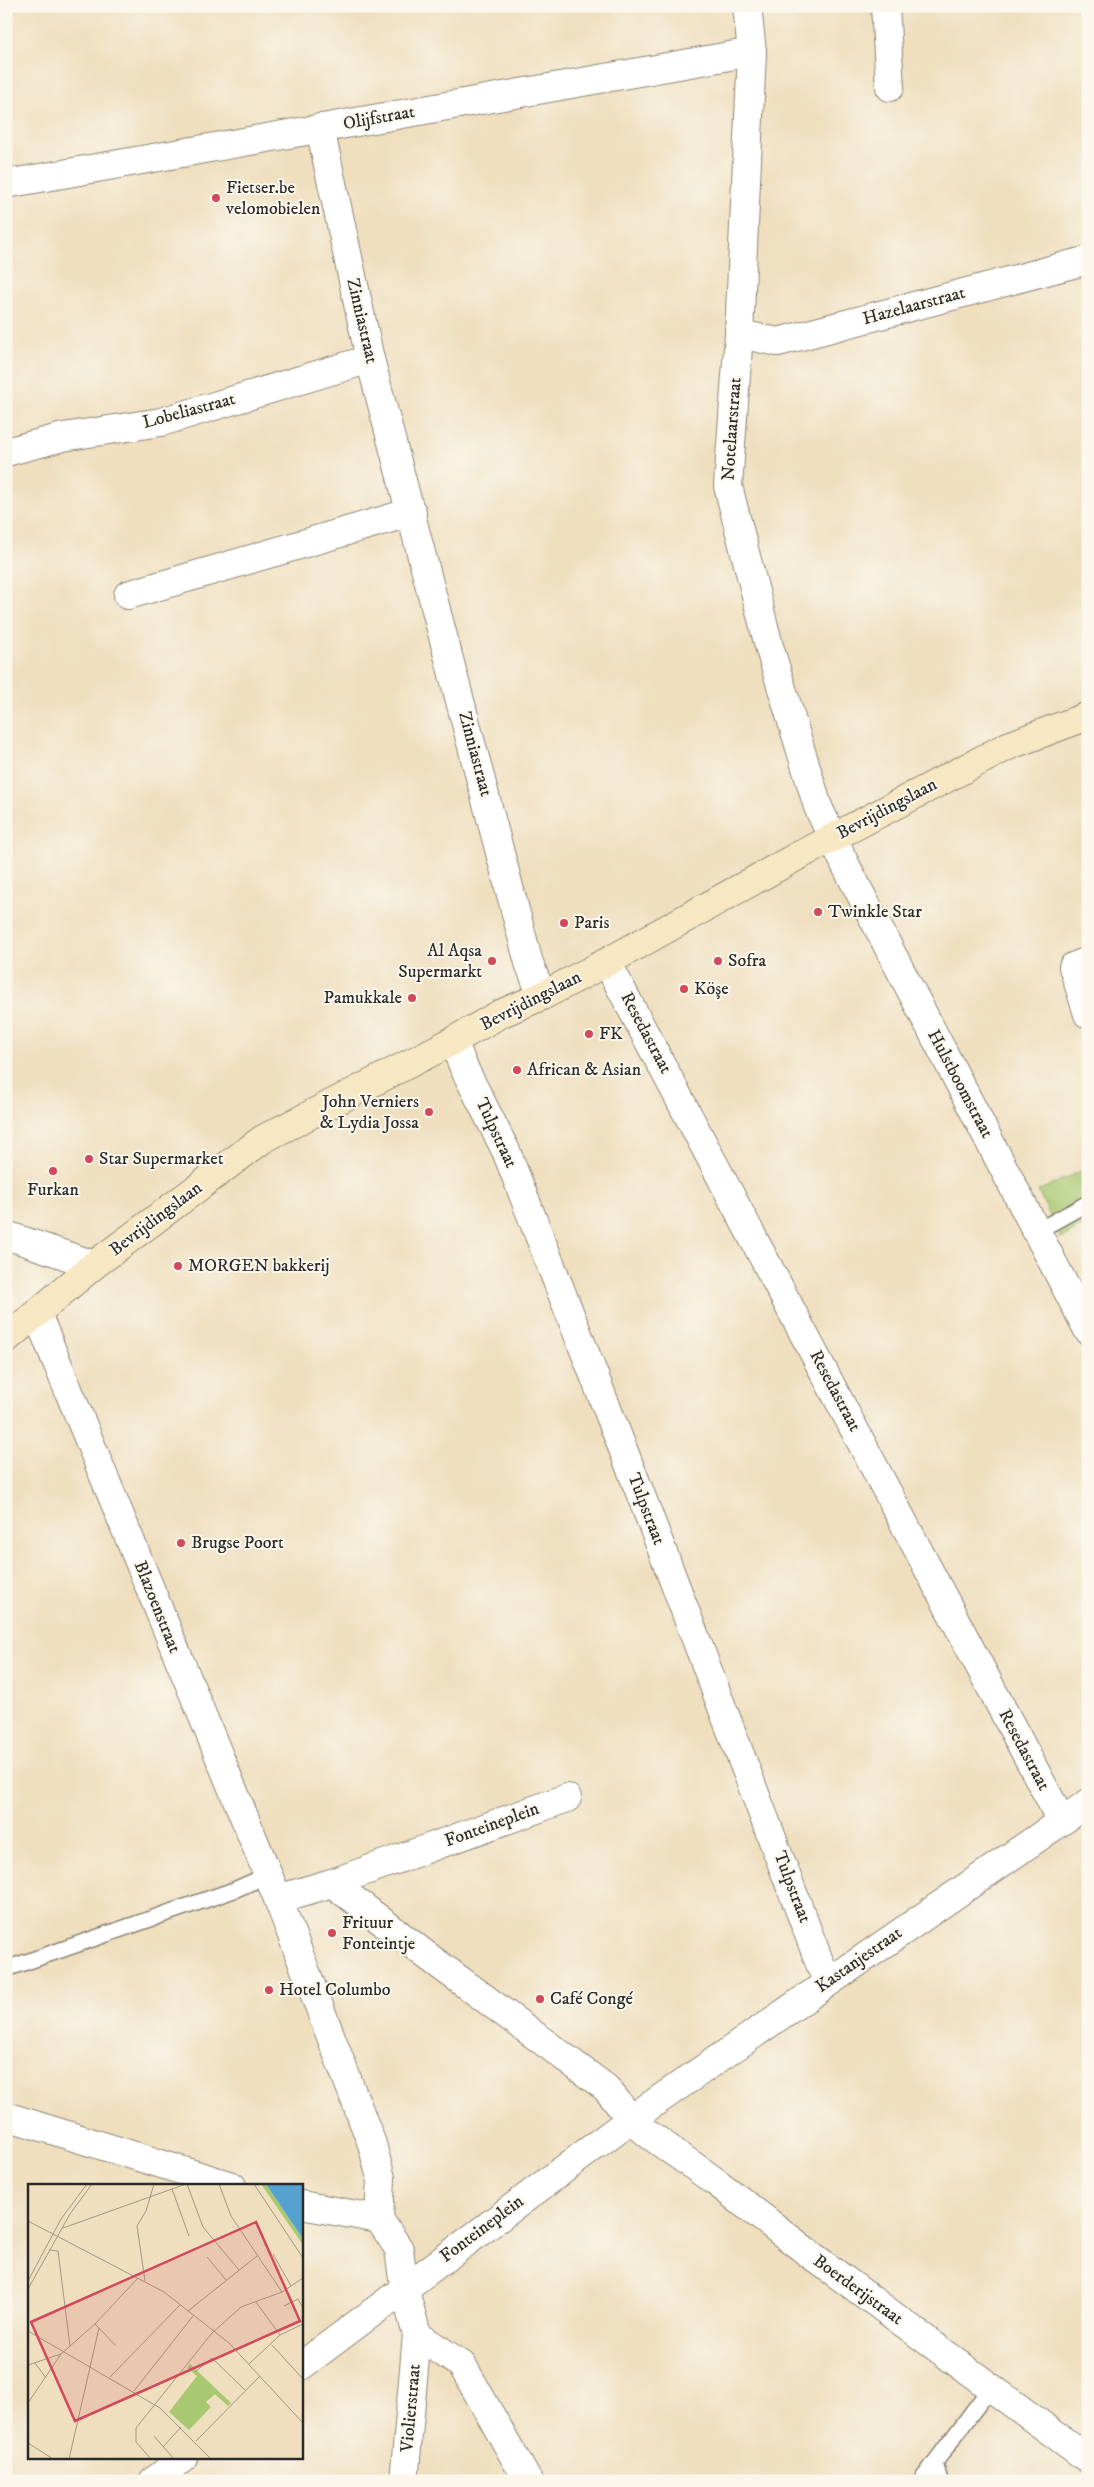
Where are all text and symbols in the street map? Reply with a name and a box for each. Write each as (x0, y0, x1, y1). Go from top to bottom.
street label: Olijfstraat (342, 101, 417, 135)
place label: Fietser.be velomobielen (225, 177, 321, 220)
marker: Fietser.be velomobielen (210, 192, 222, 204)
street label: Zinniastraat (342, 276, 383, 366)
street label: Hazelaarstraat (860, 282, 968, 330)
street label: Notelaarstraat (717, 376, 747, 481)
street label: Lobeliastraat (140, 388, 238, 434)
street label: Zinniastraat (453, 709, 497, 799)
street label: Bevrijdingslaan (833, 773, 941, 845)
place label: Twinkle Star (828, 901, 922, 923)
marker: Twinkle Star (812, 906, 824, 918)
place label: Paris (574, 912, 609, 934)
marker: Paris (558, 917, 570, 929)
place label: Al Aqsa Supermarkt (398, 940, 482, 983)
place label: Sofra (728, 950, 767, 972)
marker: Al Aqsa Supermarkt (486, 955, 498, 967)
marker: Sofra (712, 955, 724, 967)
street label: Bevrijdingslaan (477, 966, 586, 1036)
place label: Köşe (694, 978, 729, 1000)
marker: Köşe (678, 983, 690, 995)
place label: Pamukkale (323, 987, 402, 1009)
street label: Resedastraat (615, 989, 677, 1078)
marker: Pamukkale (406, 992, 418, 1004)
place label: FK (599, 1023, 623, 1045)
street label: Hulstboomstraat (922, 1026, 998, 1142)
marker: FK (583, 1028, 595, 1040)
place label: African & Asian (527, 1059, 642, 1081)
marker: African & Asian (511, 1064, 523, 1076)
place label: John Verniers & Lydia Jossa (320, 1091, 419, 1134)
street label: Tulpstraat (470, 1094, 522, 1172)
marker: John Verniers & Lydia Jossa (423, 1106, 435, 1118)
place label: Star Supermarket (99, 1148, 224, 1170)
marker: Star Supermarket (83, 1153, 95, 1165)
marker: Furkan (47, 1165, 59, 1177)
street label: Bevrijdingslaan (105, 1177, 207, 1261)
place label: Furkan (27, 1179, 80, 1201)
place label: MORGEN bakkerij (188, 1255, 330, 1277)
marker: MORGEN bakkerij (172, 1260, 184, 1272)
street label: Resedastraat (804, 1347, 866, 1436)
street label: Tulpstraat (622, 1470, 670, 1548)
place label: Brugse Poort (191, 1532, 284, 1554)
marker: Brugse Poort (175, 1537, 187, 1549)
street label: Blazoenstraat (129, 1558, 186, 1656)
street label: Resedastraat (993, 1706, 1055, 1795)
street label: Fonteineplein (442, 1798, 543, 1852)
street label: Tulpstraat (768, 1848, 816, 1926)
place label: Frituur Fonteintje (342, 1912, 415, 1955)
street label: Kastanjestraat (812, 1922, 907, 1998)
marker: Frituur Fonteintje (326, 1927, 338, 1939)
place label: Hotel Columbo (279, 1979, 391, 2001)
marker: Hotel Columbo (263, 1984, 275, 1996)
place label: Café Congé (550, 1988, 633, 2010)
marker: Café Congé (534, 1993, 546, 2005)
inset map (28, 2184, 302, 2460)
street label: Fonteineplein (436, 2190, 529, 2268)
street label: Boerderijstraat (809, 2250, 907, 2330)
street label: Violierstraat (396, 2363, 426, 2454)

